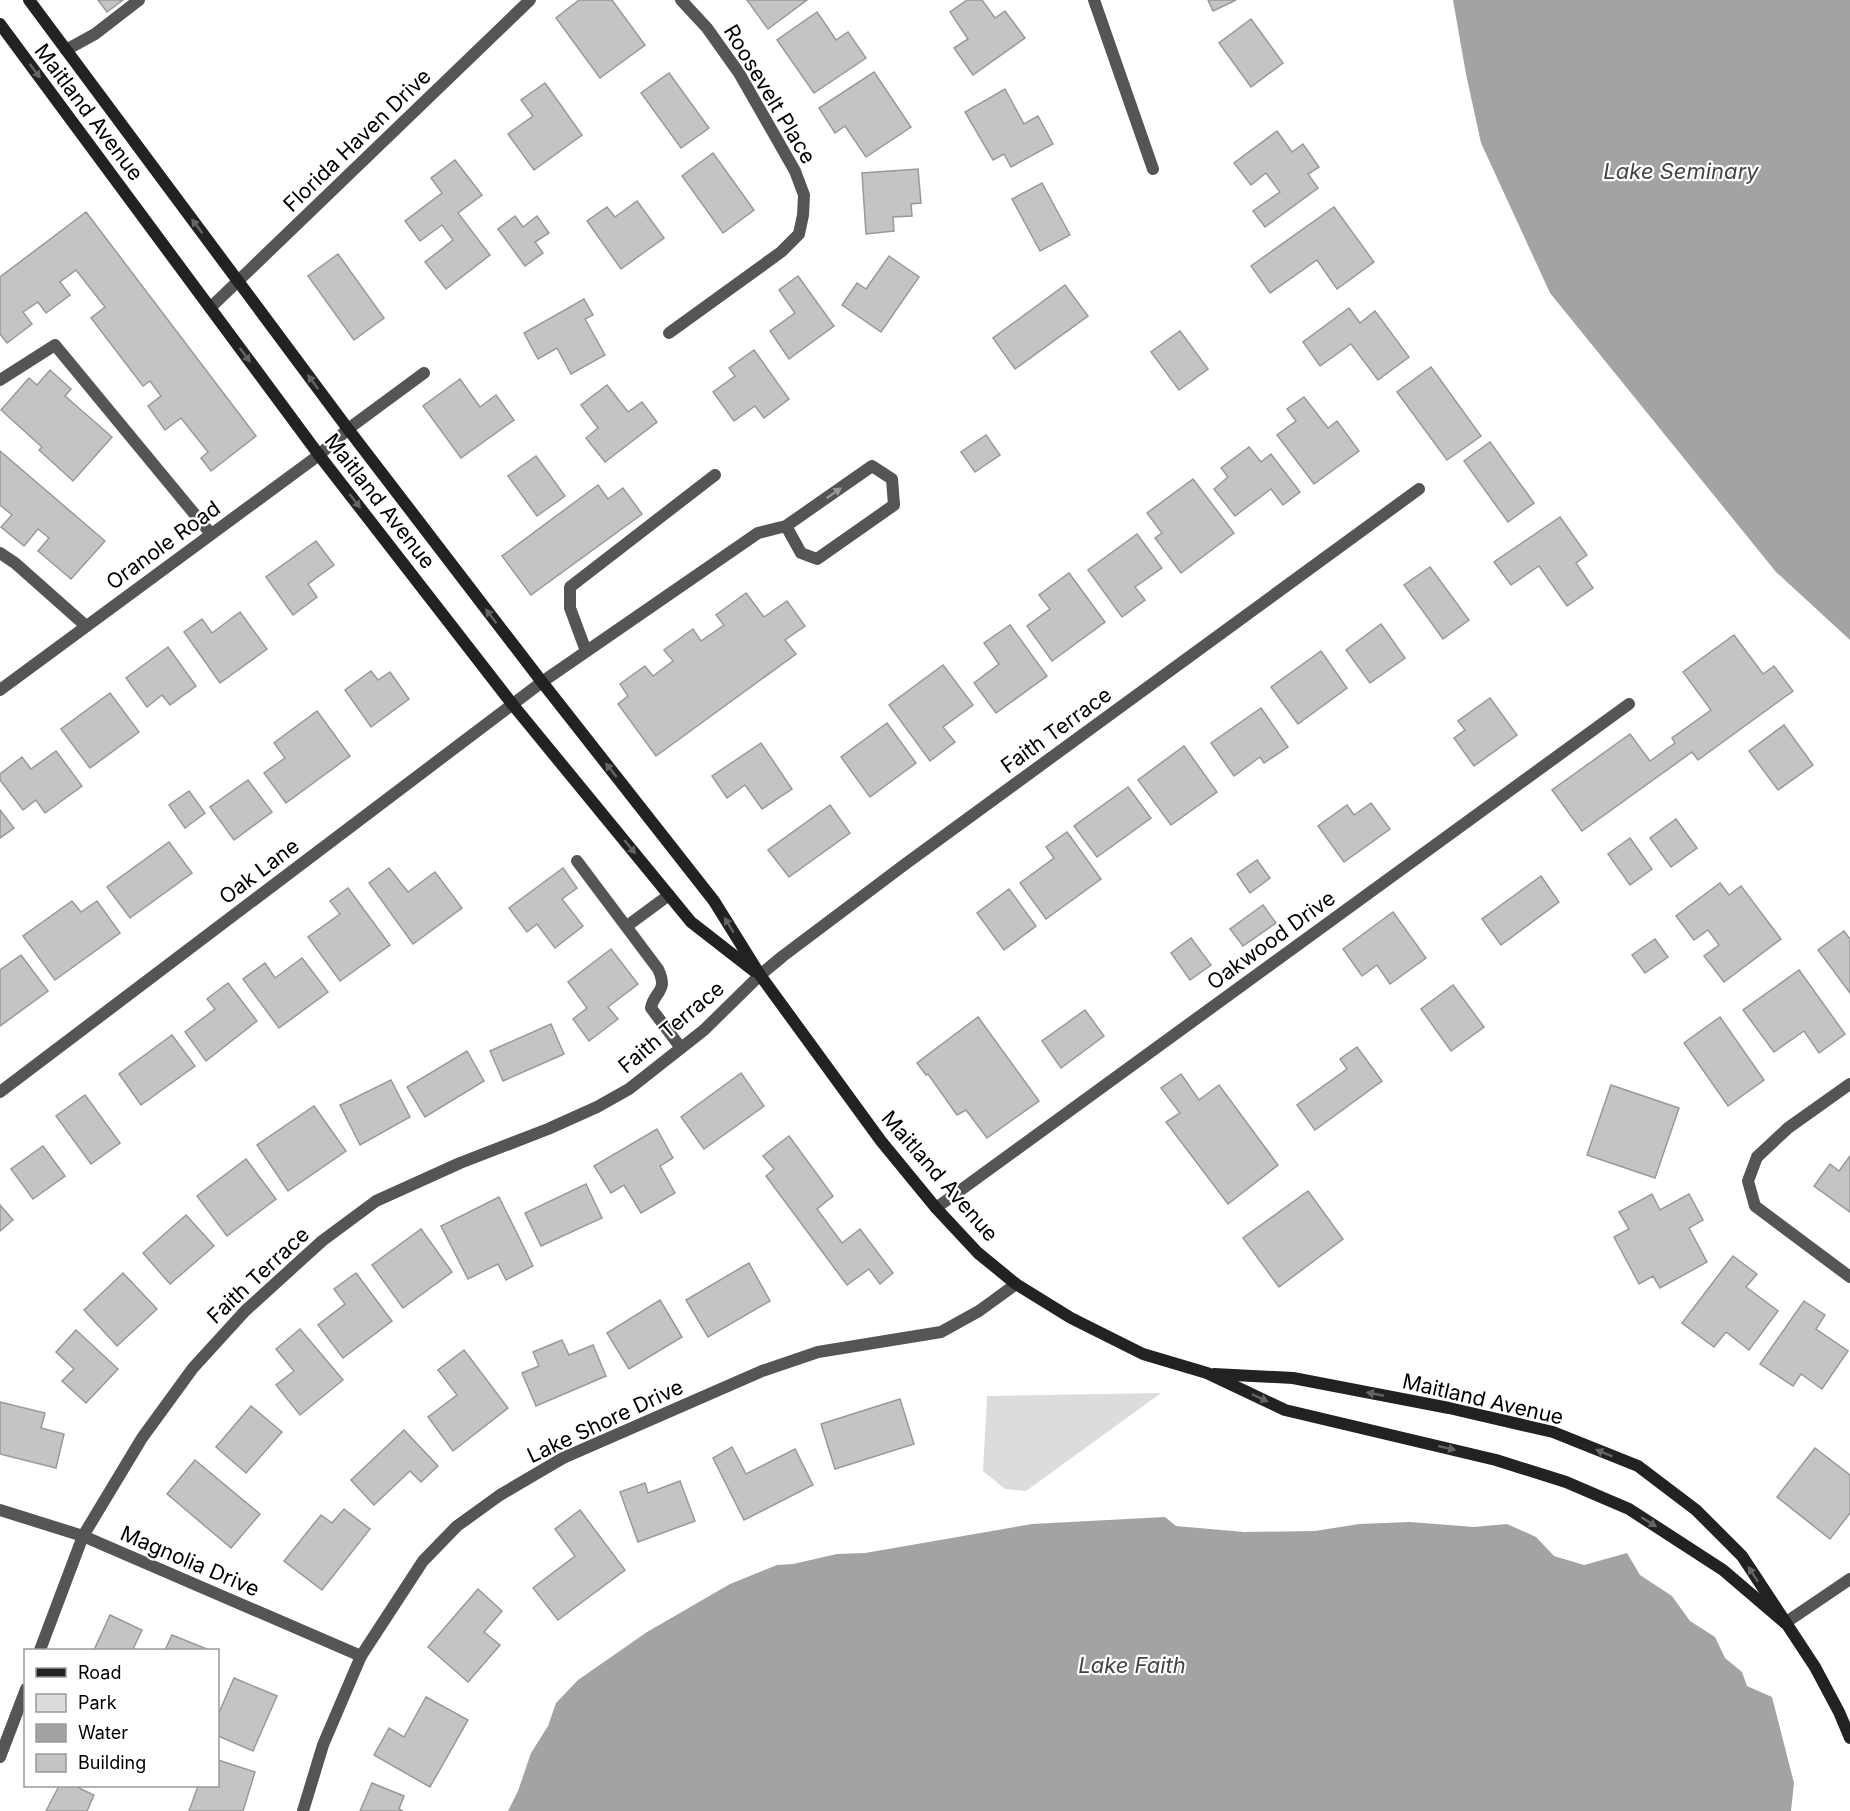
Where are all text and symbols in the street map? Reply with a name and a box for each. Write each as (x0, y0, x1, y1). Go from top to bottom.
street label: Roosevelt Place (719, 20, 821, 168)
street label: Maitland Avenue (30, 39, 148, 185)
one-way arrow (29, 63, 41, 79)
street label: Florida Haven Drive (278, 63, 436, 217)
water label: Lake Seminary (1603, 158, 1759, 184)
one-way arrow (191, 218, 203, 234)
one-way arrow (239, 347, 251, 363)
one-way arrow (307, 375, 319, 391)
street label: Maitland Avenue (319, 428, 441, 574)
one-way arrow (825, 487, 841, 499)
one-way arrow (348, 494, 360, 509)
street label: Oranole Road (101, 495, 225, 595)
one-way arrow (486, 609, 498, 624)
street label: Faith Terrace (996, 682, 1116, 778)
one-way arrow (605, 762, 618, 778)
street label: Oak Lane (214, 833, 304, 909)
one-way arrow (623, 839, 636, 854)
street label: Oakwood Drive (1202, 885, 1340, 995)
one-way arrow (724, 917, 735, 933)
street label: Faith Terrace (613, 976, 729, 1078)
street label: Maitland Avenue (877, 1106, 1003, 1246)
street label: Faith Terrace (202, 1221, 314, 1329)
street label: Maitland Avenue (1400, 1368, 1566, 1430)
street label: Lake Shore Drive (523, 1374, 687, 1468)
one-way arrow (1365, 1389, 1384, 1398)
one-way arrow (1251, 1393, 1268, 1402)
one-way arrow (1438, 1444, 1457, 1454)
one-way arrow (1595, 1448, 1613, 1457)
one-way arrow (1641, 1516, 1657, 1527)
street label: Magnolia Drive (117, 1520, 263, 1602)
one-way arrow (1748, 1566, 1759, 1582)
legend (24, 1649, 219, 1787)
water label: Lake Faith (1078, 1652, 1186, 1678)
text: Road (78, 1662, 121, 1683)
text: Park (78, 1692, 117, 1713)
text: Water (78, 1722, 128, 1743)
text: Building (78, 1752, 146, 1773)

